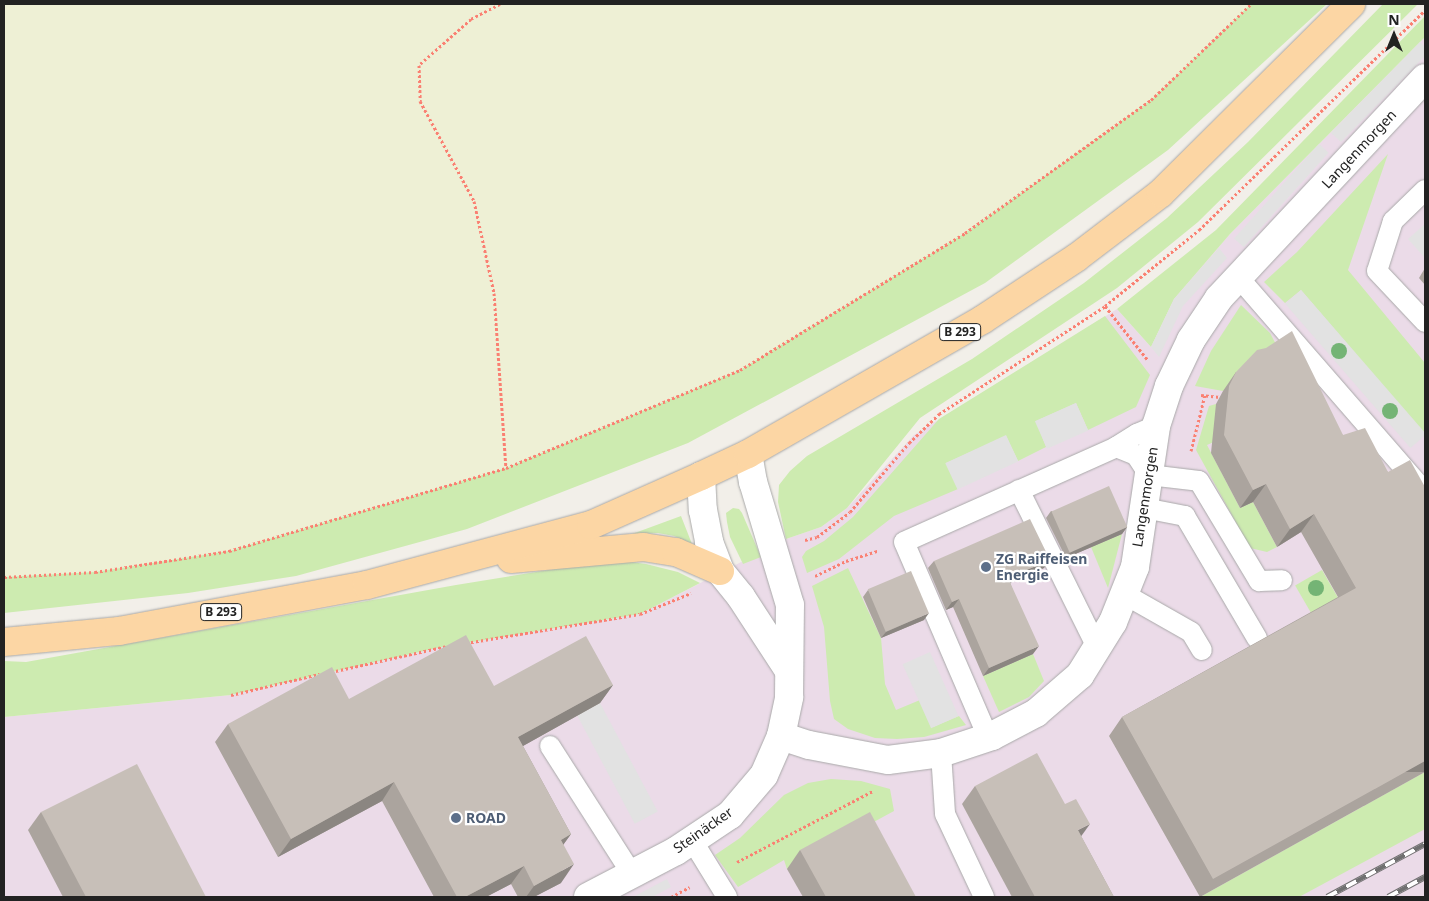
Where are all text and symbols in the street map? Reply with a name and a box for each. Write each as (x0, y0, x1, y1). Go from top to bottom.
north arrow (1369, 10, 1419, 60)
text: N (1388, 10, 1400, 29)
street label: Langenmorgen (1318, 106, 1400, 192)
road number: B 293 (939, 322, 981, 342)
street label: Langenmorgen (1129, 446, 1161, 548)
place label: ZG Raiffeisen Energie (996, 551, 1087, 584)
marker: ZG Raiffeisen Energie (980, 561, 992, 573)
road number: B 293 (200, 602, 242, 622)
street label: Steinäcker (670, 803, 736, 857)
place label: ROAD (466, 810, 506, 826)
marker: ROAD (450, 812, 462, 824)

